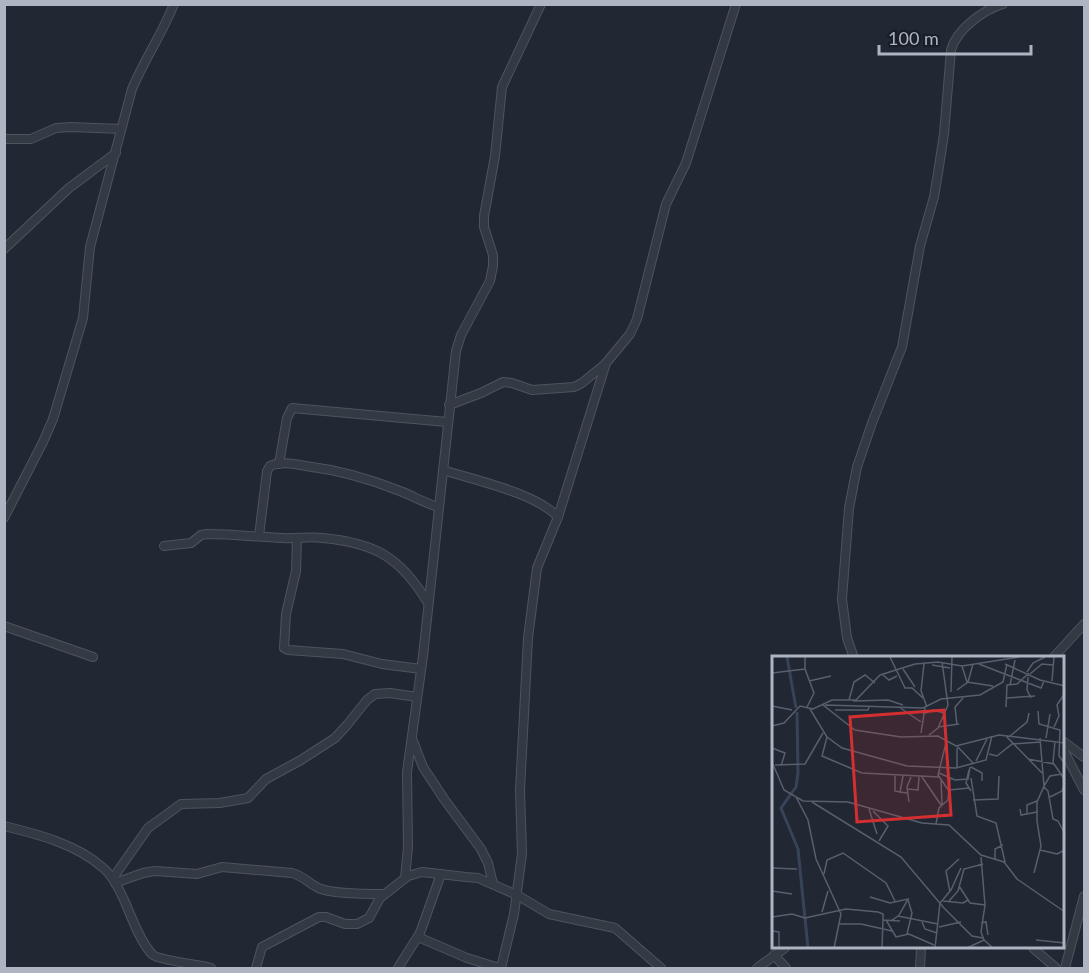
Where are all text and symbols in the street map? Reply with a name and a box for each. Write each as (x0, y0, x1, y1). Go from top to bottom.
scale bar (879, 18, 1030, 56)
text: 100 m (888, 27, 939, 49)
inset map (772, 656, 1065, 949)

